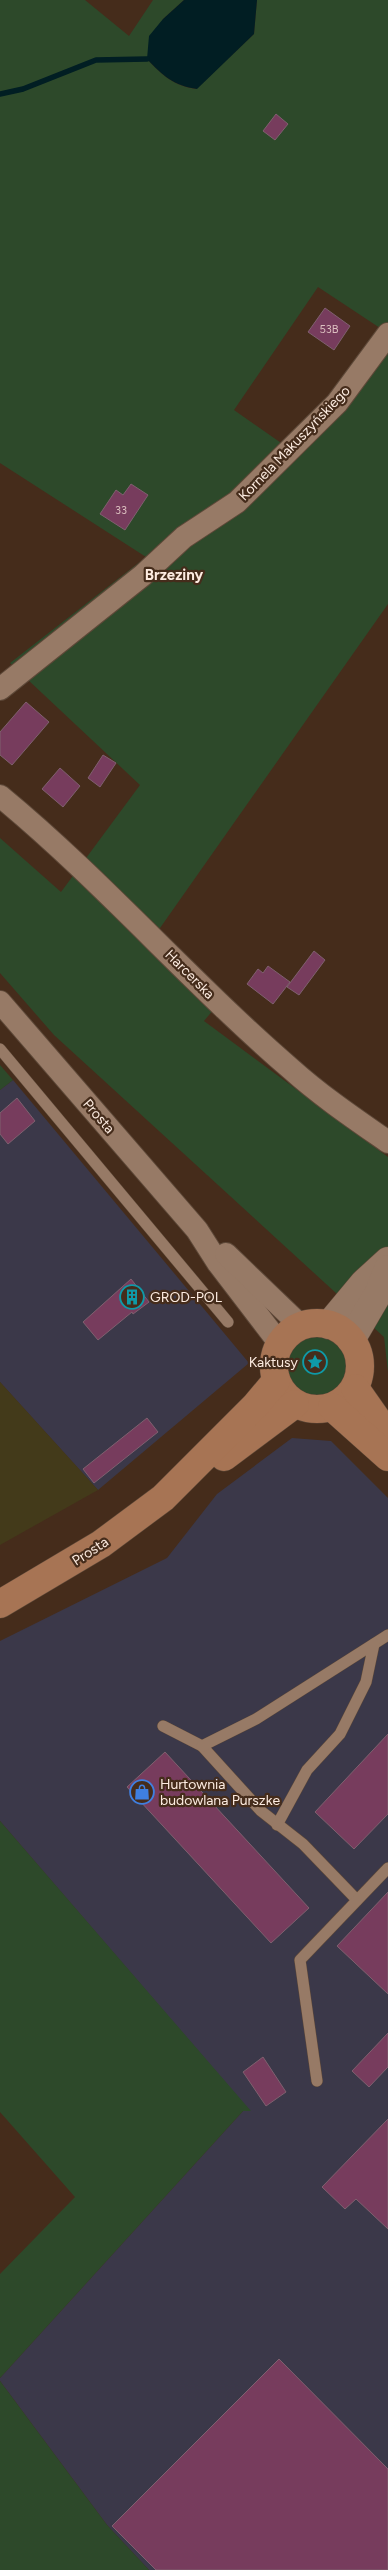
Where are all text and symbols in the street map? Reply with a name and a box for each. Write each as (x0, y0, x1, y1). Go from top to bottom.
house number: 53B (319, 323, 339, 336)
street label: Kornela Makuszyńskiego (235, 382, 354, 504)
house number: 33 (115, 504, 127, 517)
district label: Brzeziny (145, 566, 204, 584)
street label: Harcerska (161, 946, 218, 1003)
street label: Prosta (79, 1096, 118, 1137)
building icon: GROD-POL (119, 1284, 145, 1310)
place label: GROD-POL (150, 1289, 223, 1306)
place icon: Kaktusy (302, 1349, 328, 1375)
place label: Kaktusy (249, 1354, 299, 1371)
street label: Prosta (69, 1533, 112, 1569)
place label: Hurtownia budowlana Purszke (160, 1776, 280, 1809)
shop icon: Hurtownia budowlana Purszke (129, 1779, 155, 1805)

